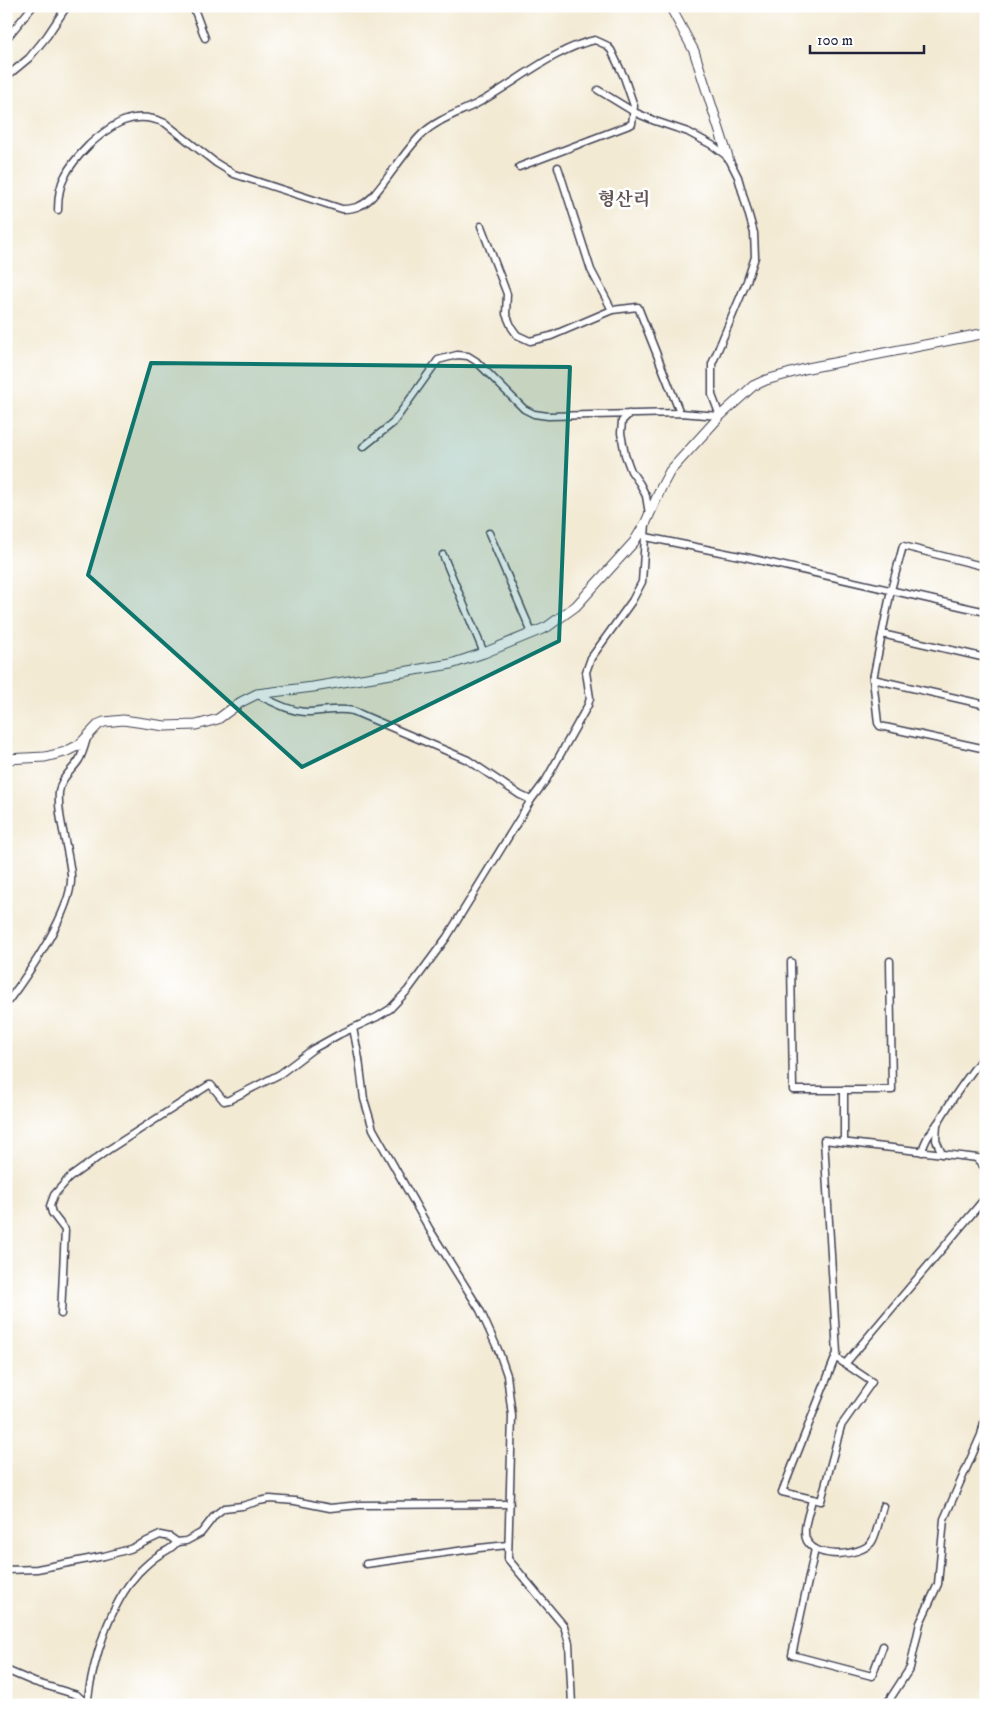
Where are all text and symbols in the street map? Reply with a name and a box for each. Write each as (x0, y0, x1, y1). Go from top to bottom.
scale bar (810, 22, 923, 54)
text: 100 m (817, 31, 853, 50)
district label: 형산리 (598, 189, 650, 211)

